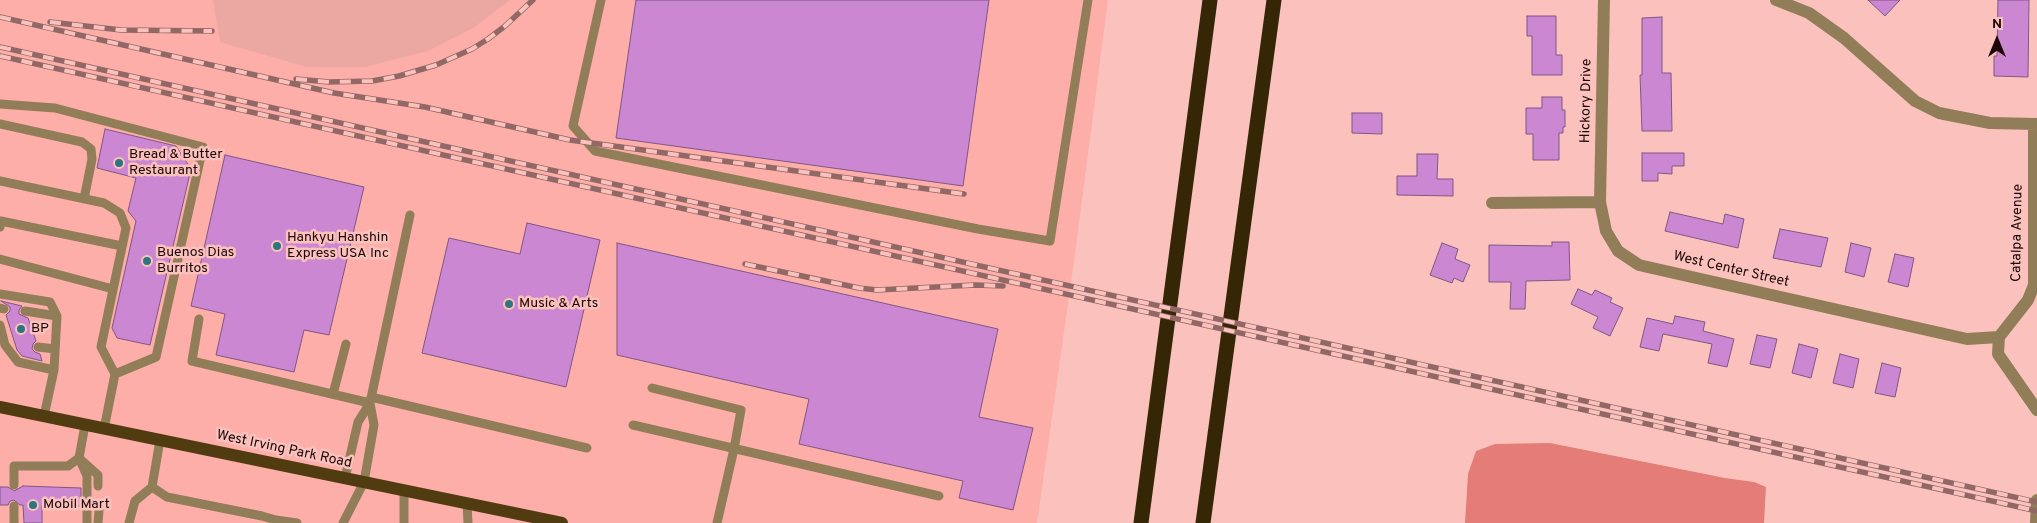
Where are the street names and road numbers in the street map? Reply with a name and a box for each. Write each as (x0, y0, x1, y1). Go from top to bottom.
street label: Hickory Drive (1578, 59, 1596, 143)
street label: Catalpa Avenue (2009, 184, 2027, 282)
street label: West Center Street (1671, 248, 1791, 292)
street label: West Irving Park Road (215, 427, 353, 473)

